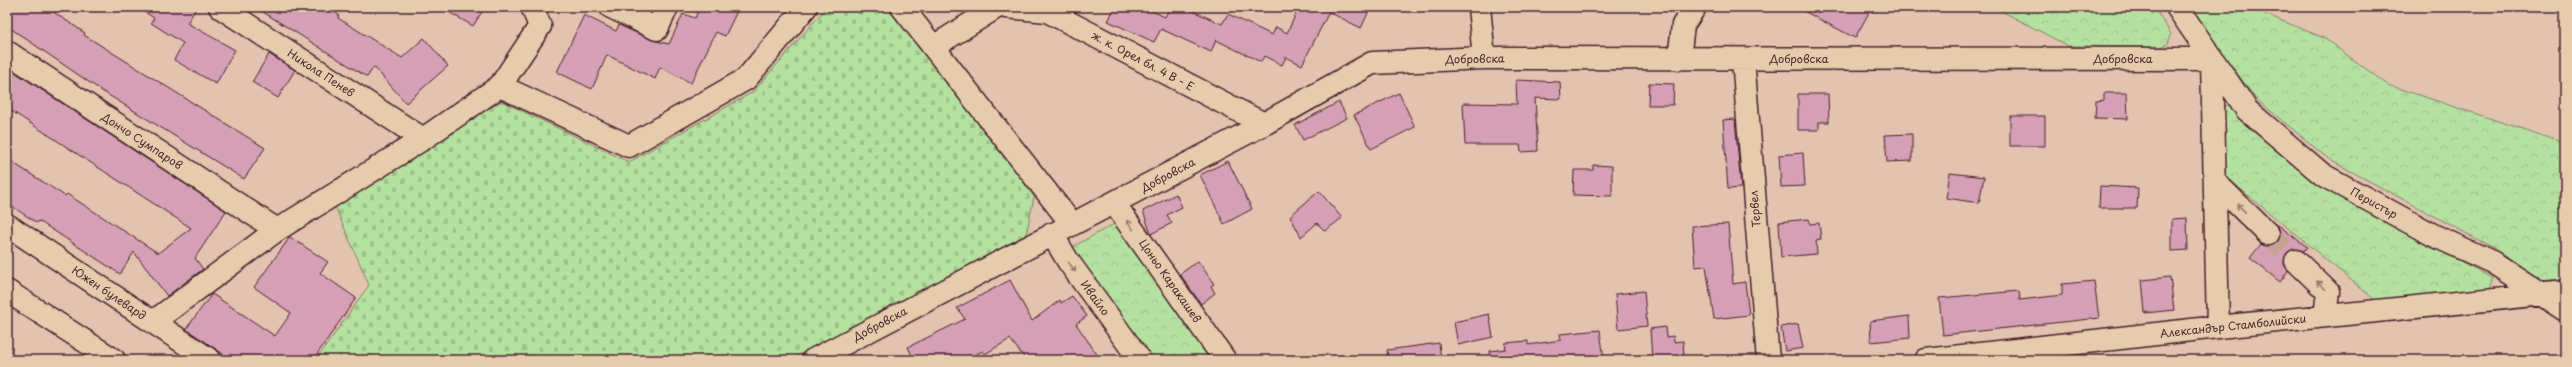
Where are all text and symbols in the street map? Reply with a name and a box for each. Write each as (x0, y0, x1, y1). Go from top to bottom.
street label: ж. к. Орел бл. 4 В - Е (1089, 26, 1198, 95)
street label: Никола Пенев (284, 44, 358, 101)
street label: Добровска (1444, 49, 1505, 68)
street label: Добровска (1768, 50, 1829, 67)
street label: Добровска (2092, 50, 2153, 67)
street label: Дончо Сумпаров (98, 108, 186, 173)
street label: Добровска (1137, 153, 1198, 196)
street label: Перистър (2348, 183, 2401, 223)
street label: Тервел (1744, 190, 1765, 228)
one-way arrow (2237, 204, 2247, 213)
one-way arrow (1126, 220, 1134, 231)
street label: Цоньо Каракашев (1135, 235, 1206, 326)
street label: Южен булевард (69, 261, 150, 324)
one-way arrow (1068, 261, 1076, 272)
street label: Ивайло (1077, 276, 1114, 319)
one-way arrow (2316, 280, 2326, 289)
street label: Добровска (849, 302, 910, 345)
street label: Александър Стамболийски (2159, 309, 2307, 342)

